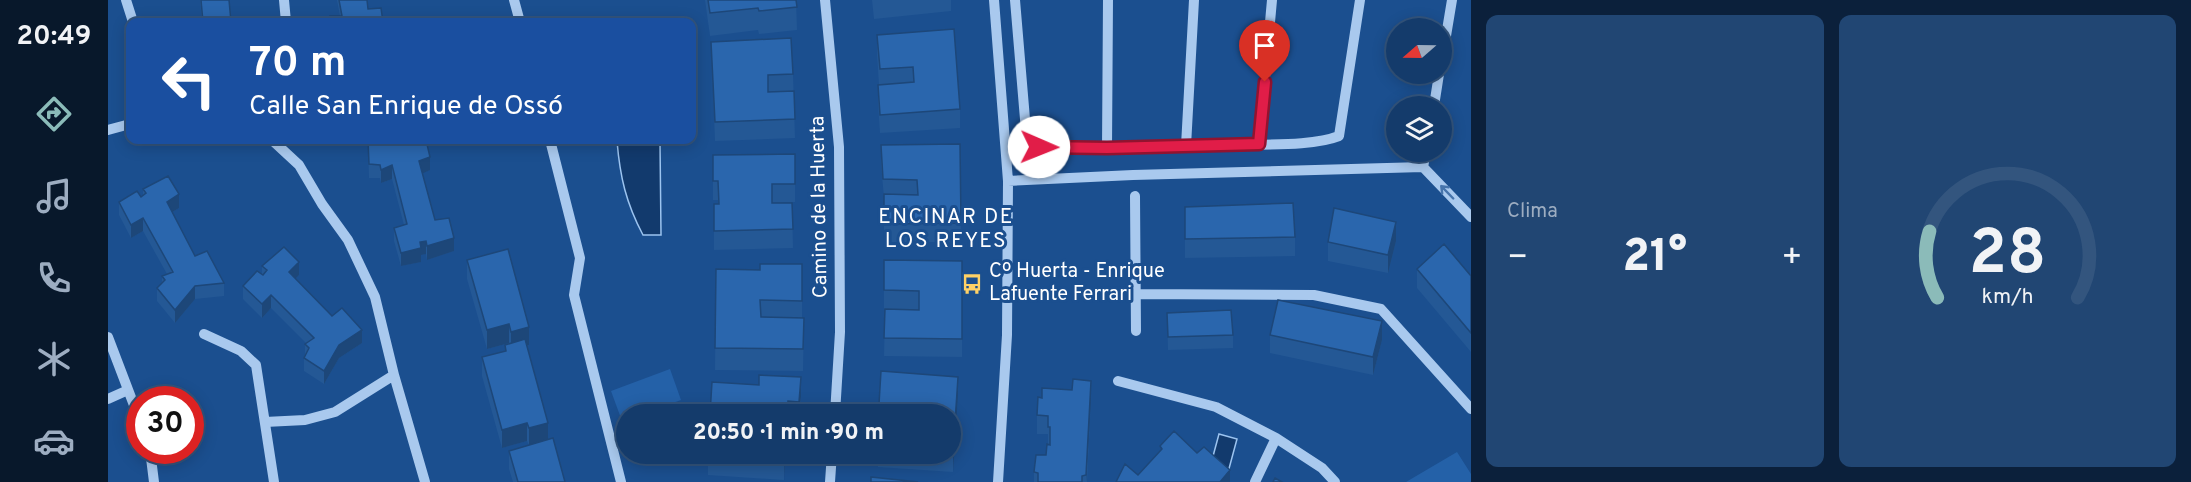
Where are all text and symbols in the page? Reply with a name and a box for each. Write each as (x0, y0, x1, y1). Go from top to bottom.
north arrow (1386, 18, 1452, 84)
map controls (1386, 18, 1452, 162)
text: 20:49 (17, 20, 91, 54)
pin (1239, 20, 1290, 82)
icon: arrive (1248, 29, 1281, 62)
text: 70 m (249, 38, 347, 91)
icon: left (150, 42, 228, 120)
text: Calle San Enrique de Ossó (249, 90, 563, 124)
icon: directions (33, 93, 75, 135)
button: layers (1386, 96, 1452, 162)
position arrow (1007, 115, 1071, 179)
street label: Camino de la Huerta (805, 116, 835, 298)
icon: music (33, 175, 75, 217)
one-way arrow (1440, 184, 1454, 199)
text: Clima (1507, 199, 1558, 225)
district label: ENCINAR DE LOS REYES (878, 204, 1014, 255)
text: 28 (1969, 217, 2046, 296)
text: 21° (1622, 230, 1687, 287)
text: − (1507, 238, 1528, 280)
text: + (1781, 238, 1802, 280)
icon: phone (33, 257, 75, 299)
place label: Cº Huerta - Enrique Lafuente Ferrari (989, 259, 1165, 308)
bus stop icon: Cº Huerta - Enrique Lafuente Ferrari (960, 272, 984, 296)
text: km/h (1981, 284, 2033, 311)
icon: climate (33, 338, 75, 380)
speed limit sign: 30 (126, 386, 204, 464)
icon: car (33, 420, 75, 462)
text: 20:50 · 1 min · 90 m (693, 420, 884, 447)

